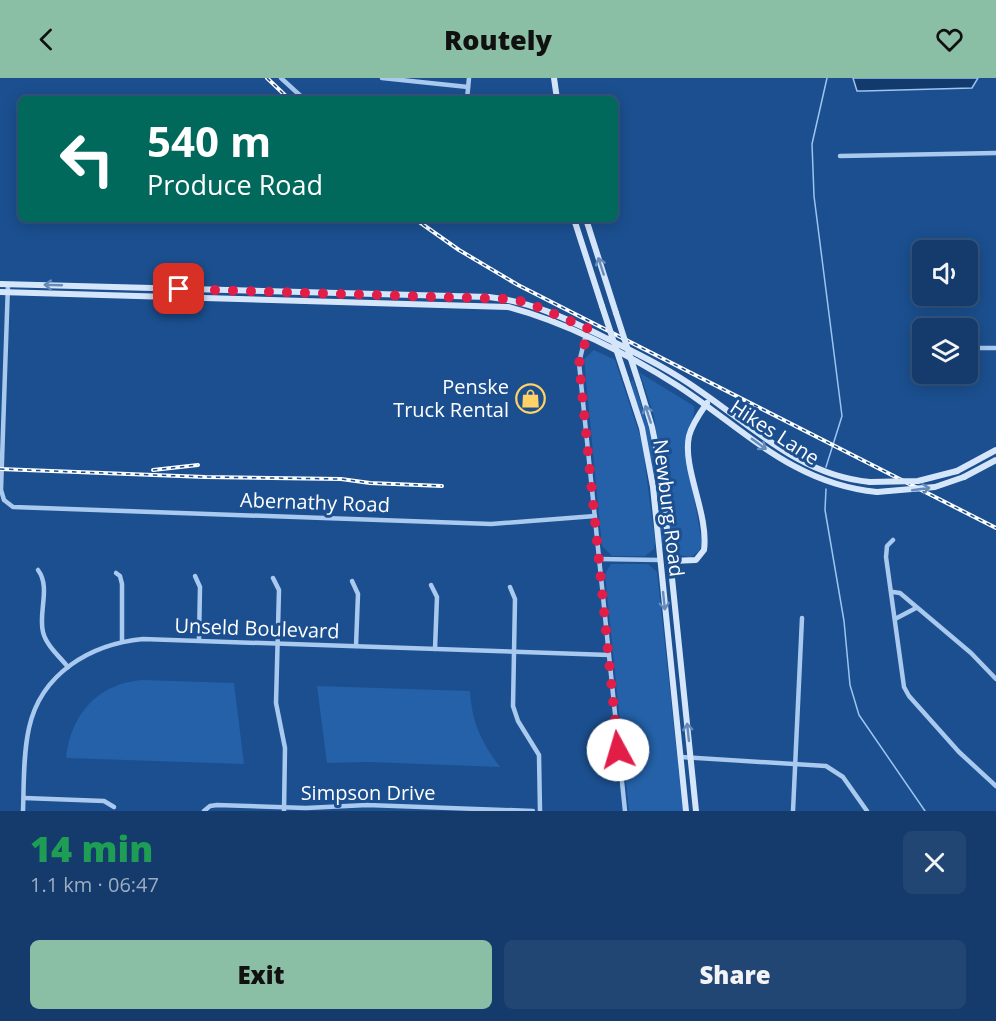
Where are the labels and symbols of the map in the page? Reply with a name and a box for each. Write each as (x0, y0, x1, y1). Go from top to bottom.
one-way arrow (595, 257, 606, 276)
pin (153, 263, 204, 314)
one-way arrow (44, 279, 64, 291)
place label: Penske Truck Rental (393, 373, 509, 423)
shop icon: Penske Truck Rental (514, 382, 546, 414)
street label: Hikes Lane (725, 393, 825, 471)
one-way arrow (642, 405, 653, 424)
street label: Newburg Road (647, 438, 691, 578)
one-way arrow (751, 438, 767, 451)
one-way arrow (911, 484, 930, 495)
street label: Abernathy Road (240, 486, 390, 518)
one-way arrow (659, 590, 670, 610)
street label: Unseld Boulevard (174, 612, 340, 644)
position arrow (586, 718, 650, 782)
one-way arrow (682, 722, 693, 742)
street label: Simpson Drive (301, 779, 435, 806)

